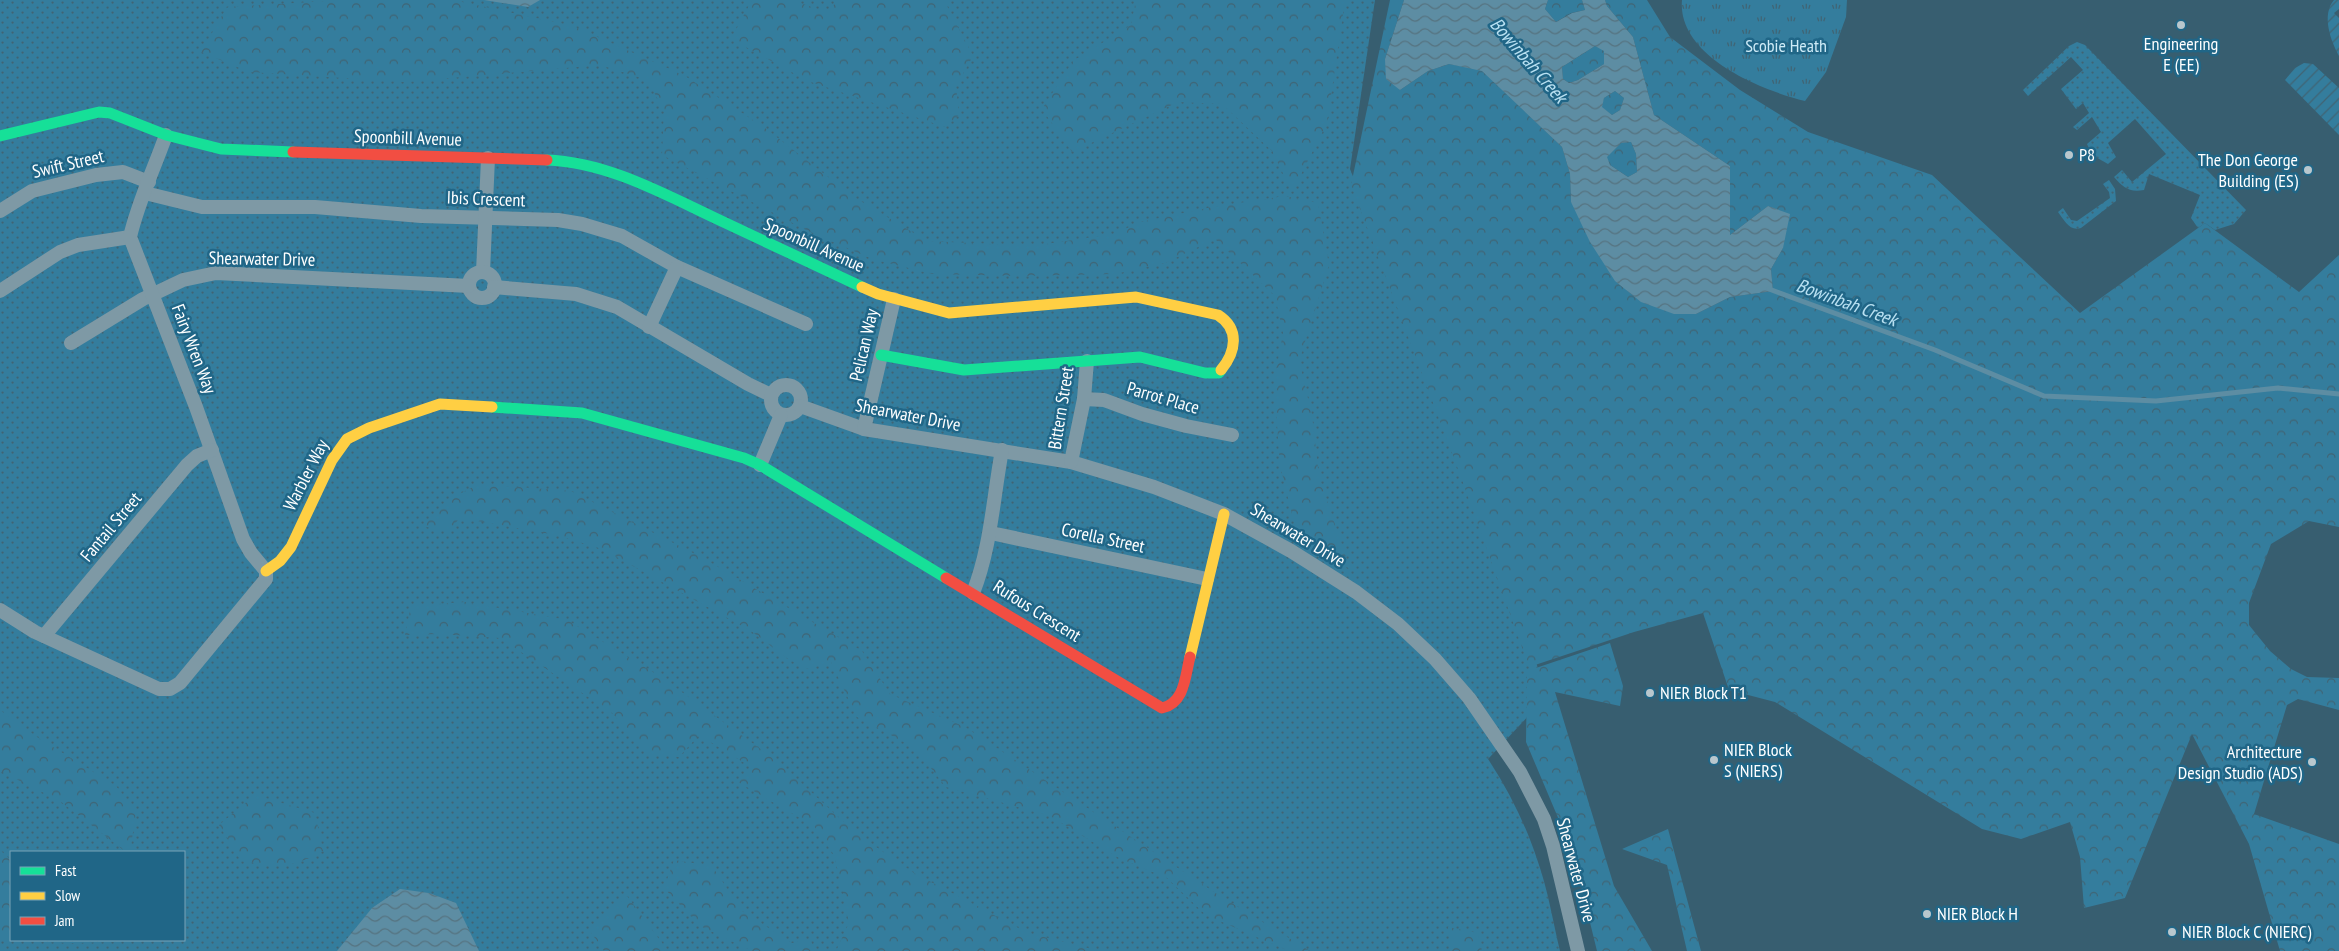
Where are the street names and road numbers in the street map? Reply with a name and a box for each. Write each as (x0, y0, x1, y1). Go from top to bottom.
street label: Spoonbill Avenue (354, 124, 462, 151)
street label: Swift Street (30, 144, 106, 183)
street label: Ibis Crescent (446, 186, 526, 211)
street label: Spoonbill Avenue (760, 212, 868, 277)
street label: Shearwater Drive (208, 246, 316, 271)
street label: Fairy Wren Way (167, 301, 222, 397)
street label: Pelican Way (844, 306, 883, 383)
street label: Bittern Street (1043, 365, 1078, 451)
street label: Parrot Place (1124, 376, 1202, 419)
street label: Shearwater Drive (854, 393, 963, 436)
street label: Warbler Way (278, 435, 333, 514)
street label: Fantail Street (75, 487, 146, 566)
street label: Shearwater Drive (1247, 497, 1350, 572)
street label: Corella Street (1059, 517, 1147, 558)
street label: Rufous Crescent (989, 575, 1085, 647)
street label: Shearwater Drive (1552, 815, 1601, 924)

